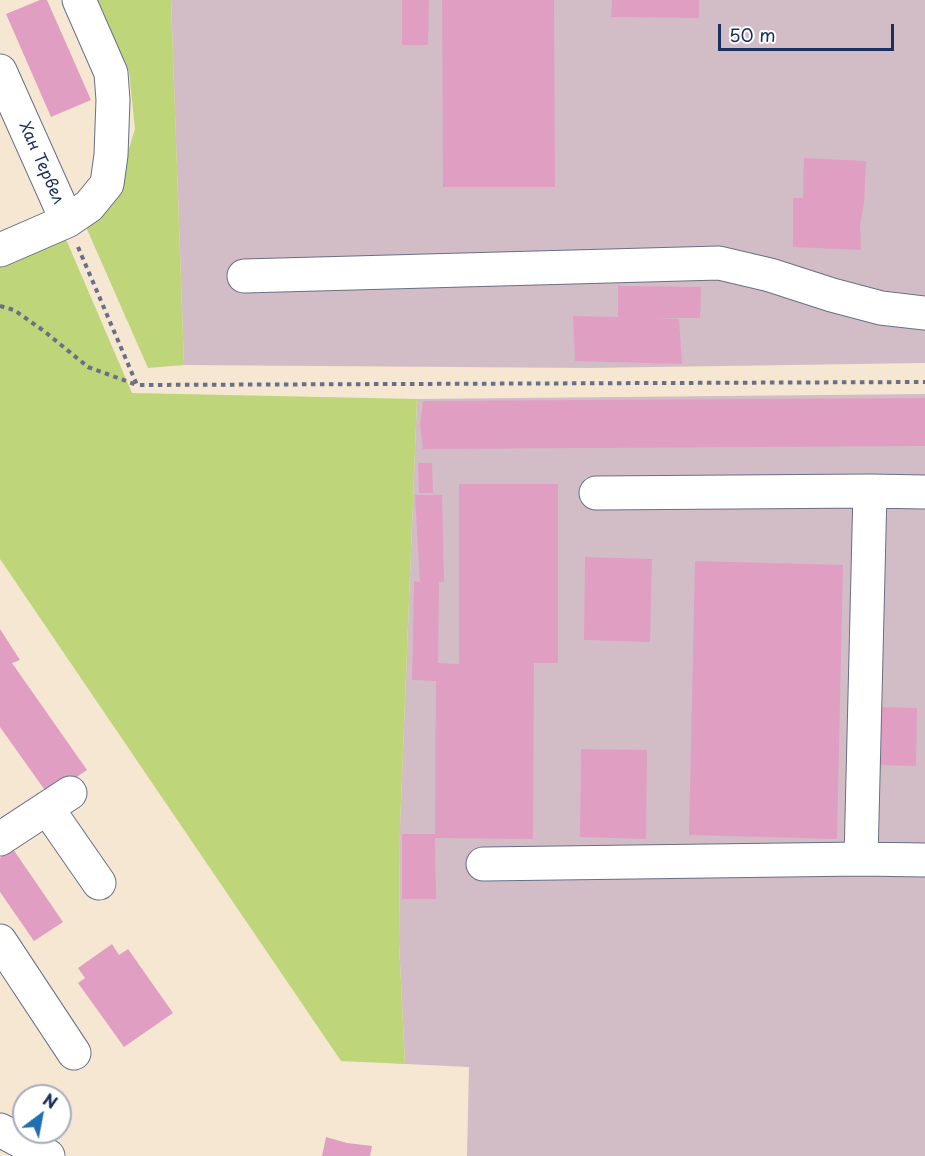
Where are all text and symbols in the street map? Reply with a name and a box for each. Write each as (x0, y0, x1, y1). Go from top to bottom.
scale bar (721, 12, 896, 50)
text: 50 m (729, 21, 776, 48)
street label: Хан Тервел (14, 119, 68, 207)
north arrow (12, 1084, 72, 1144)
text: N (39, 1087, 62, 1114)

